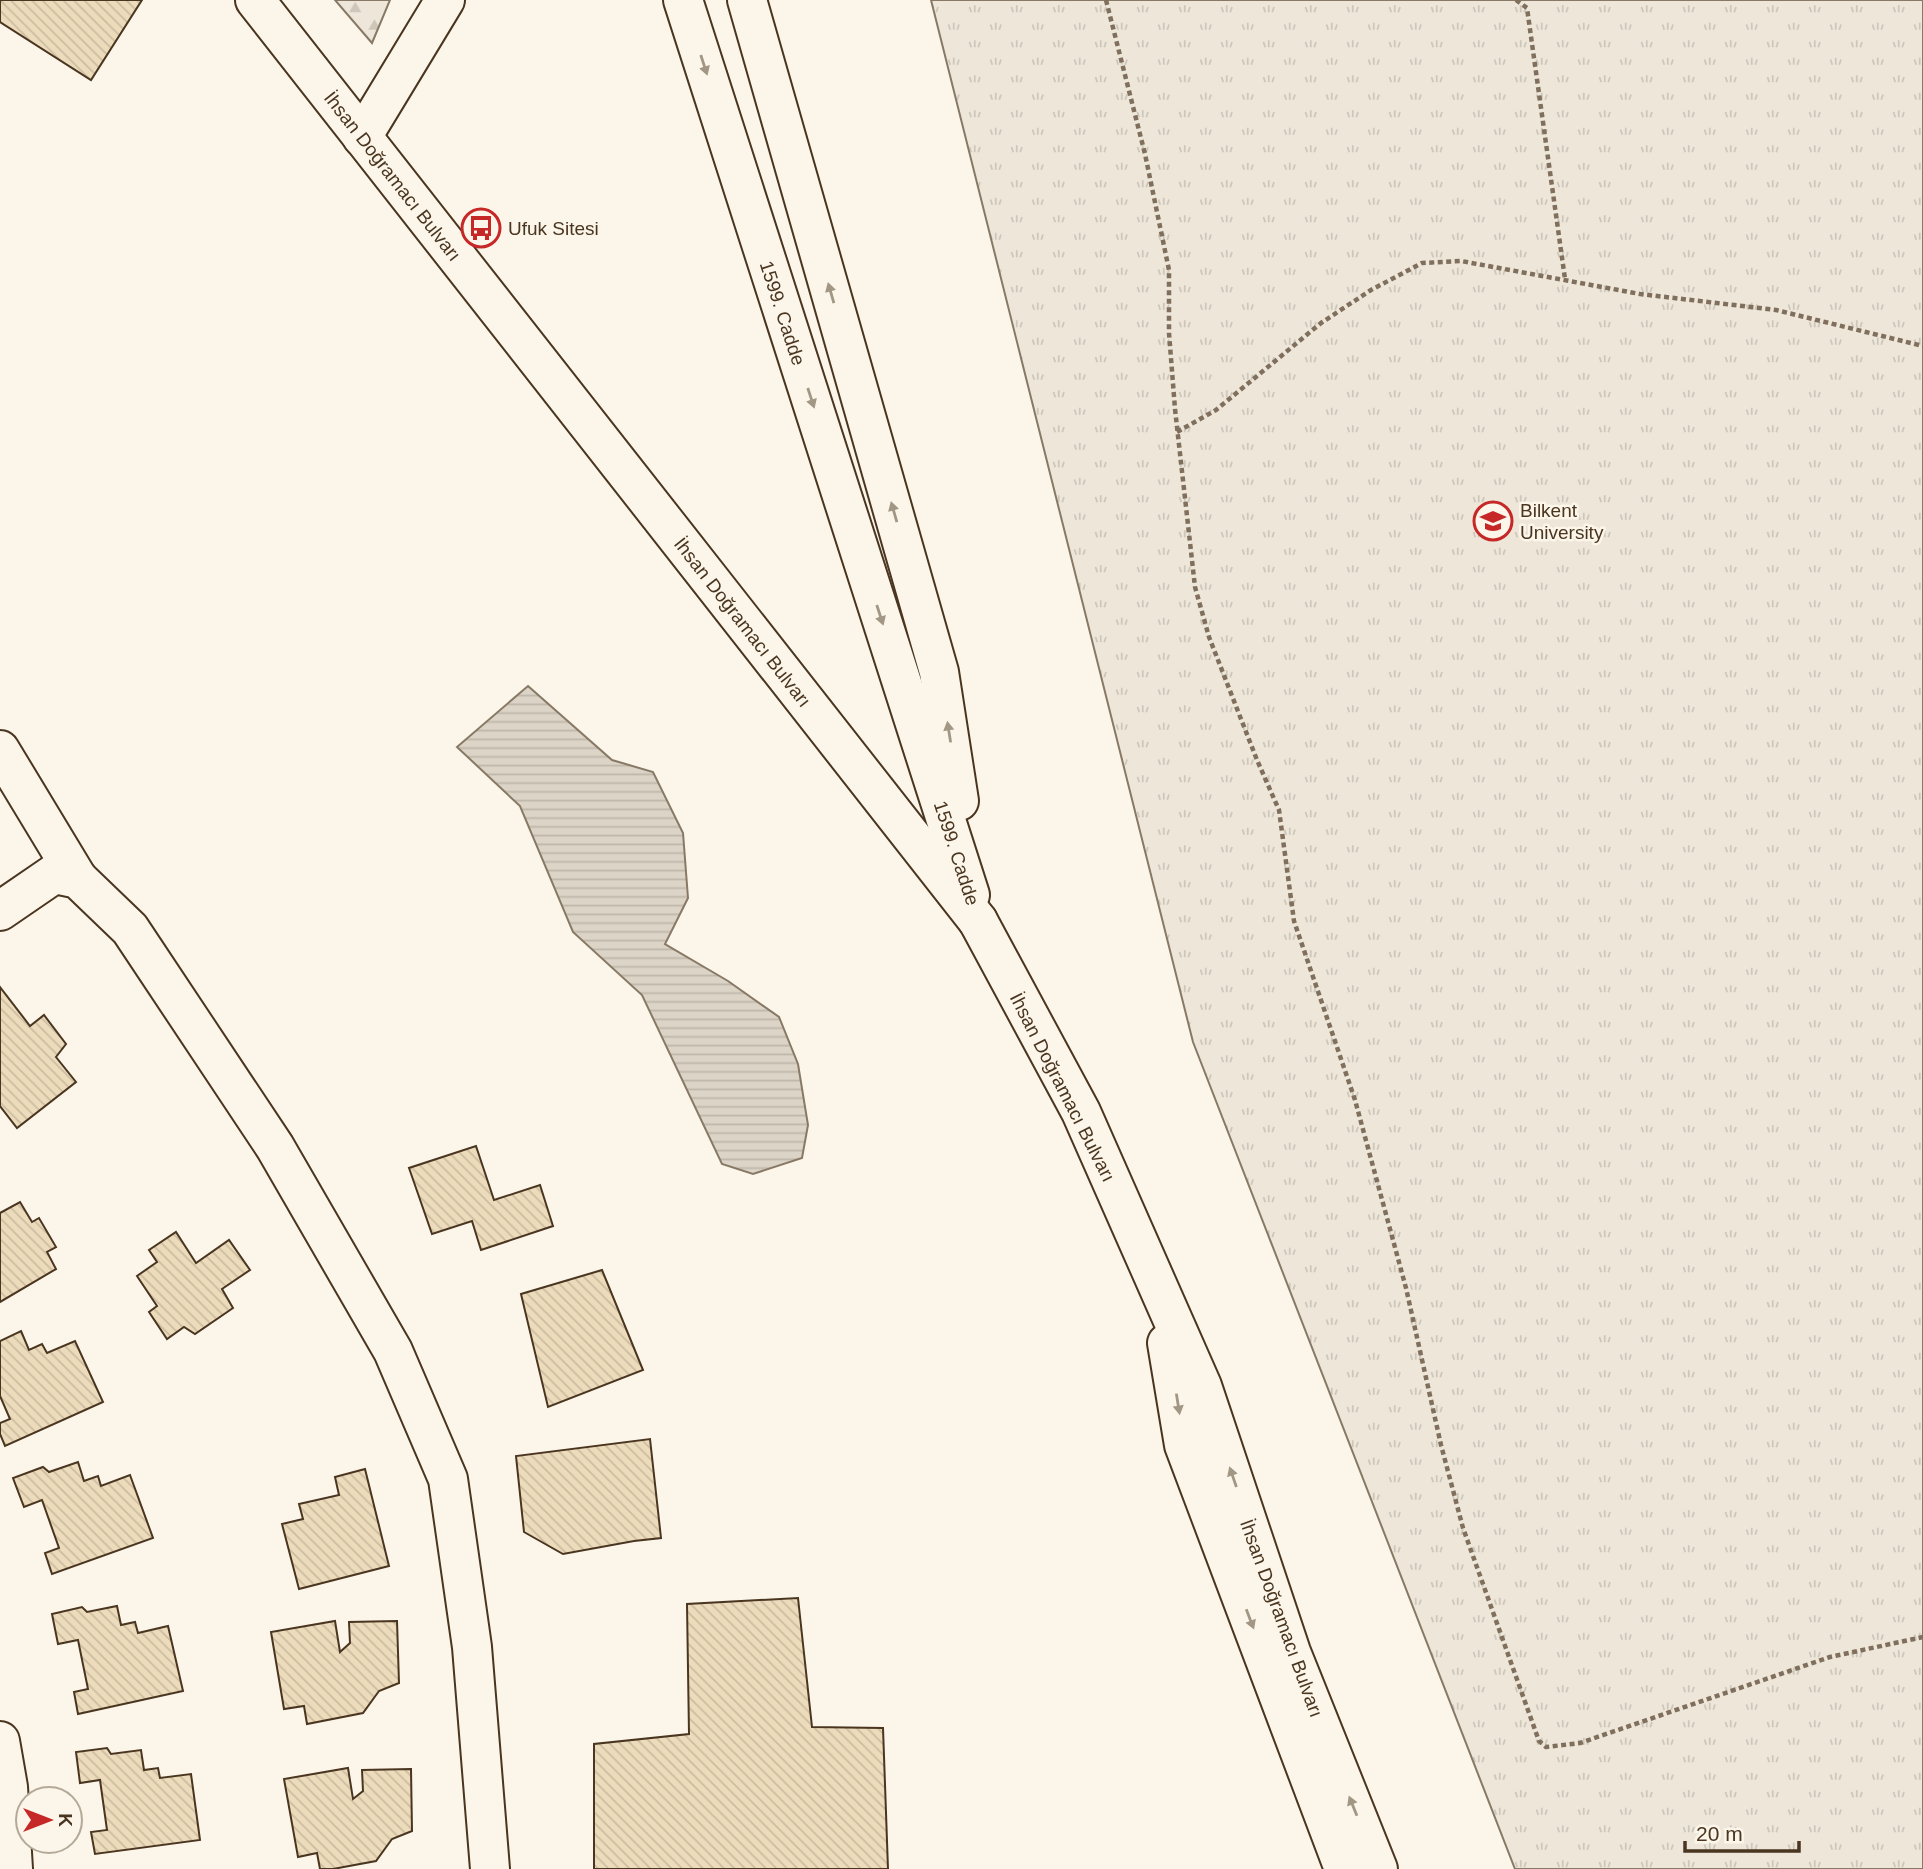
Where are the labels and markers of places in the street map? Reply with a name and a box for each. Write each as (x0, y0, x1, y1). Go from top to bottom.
bus stop icon: Ufuk Sitesi (460, 207, 502, 249)
place label: Ufuk Sitesi (508, 218, 599, 239)
school or university icon: Bilkent University (1472, 500, 1514, 542)
place label: Bilkent University (1520, 500, 1604, 543)

